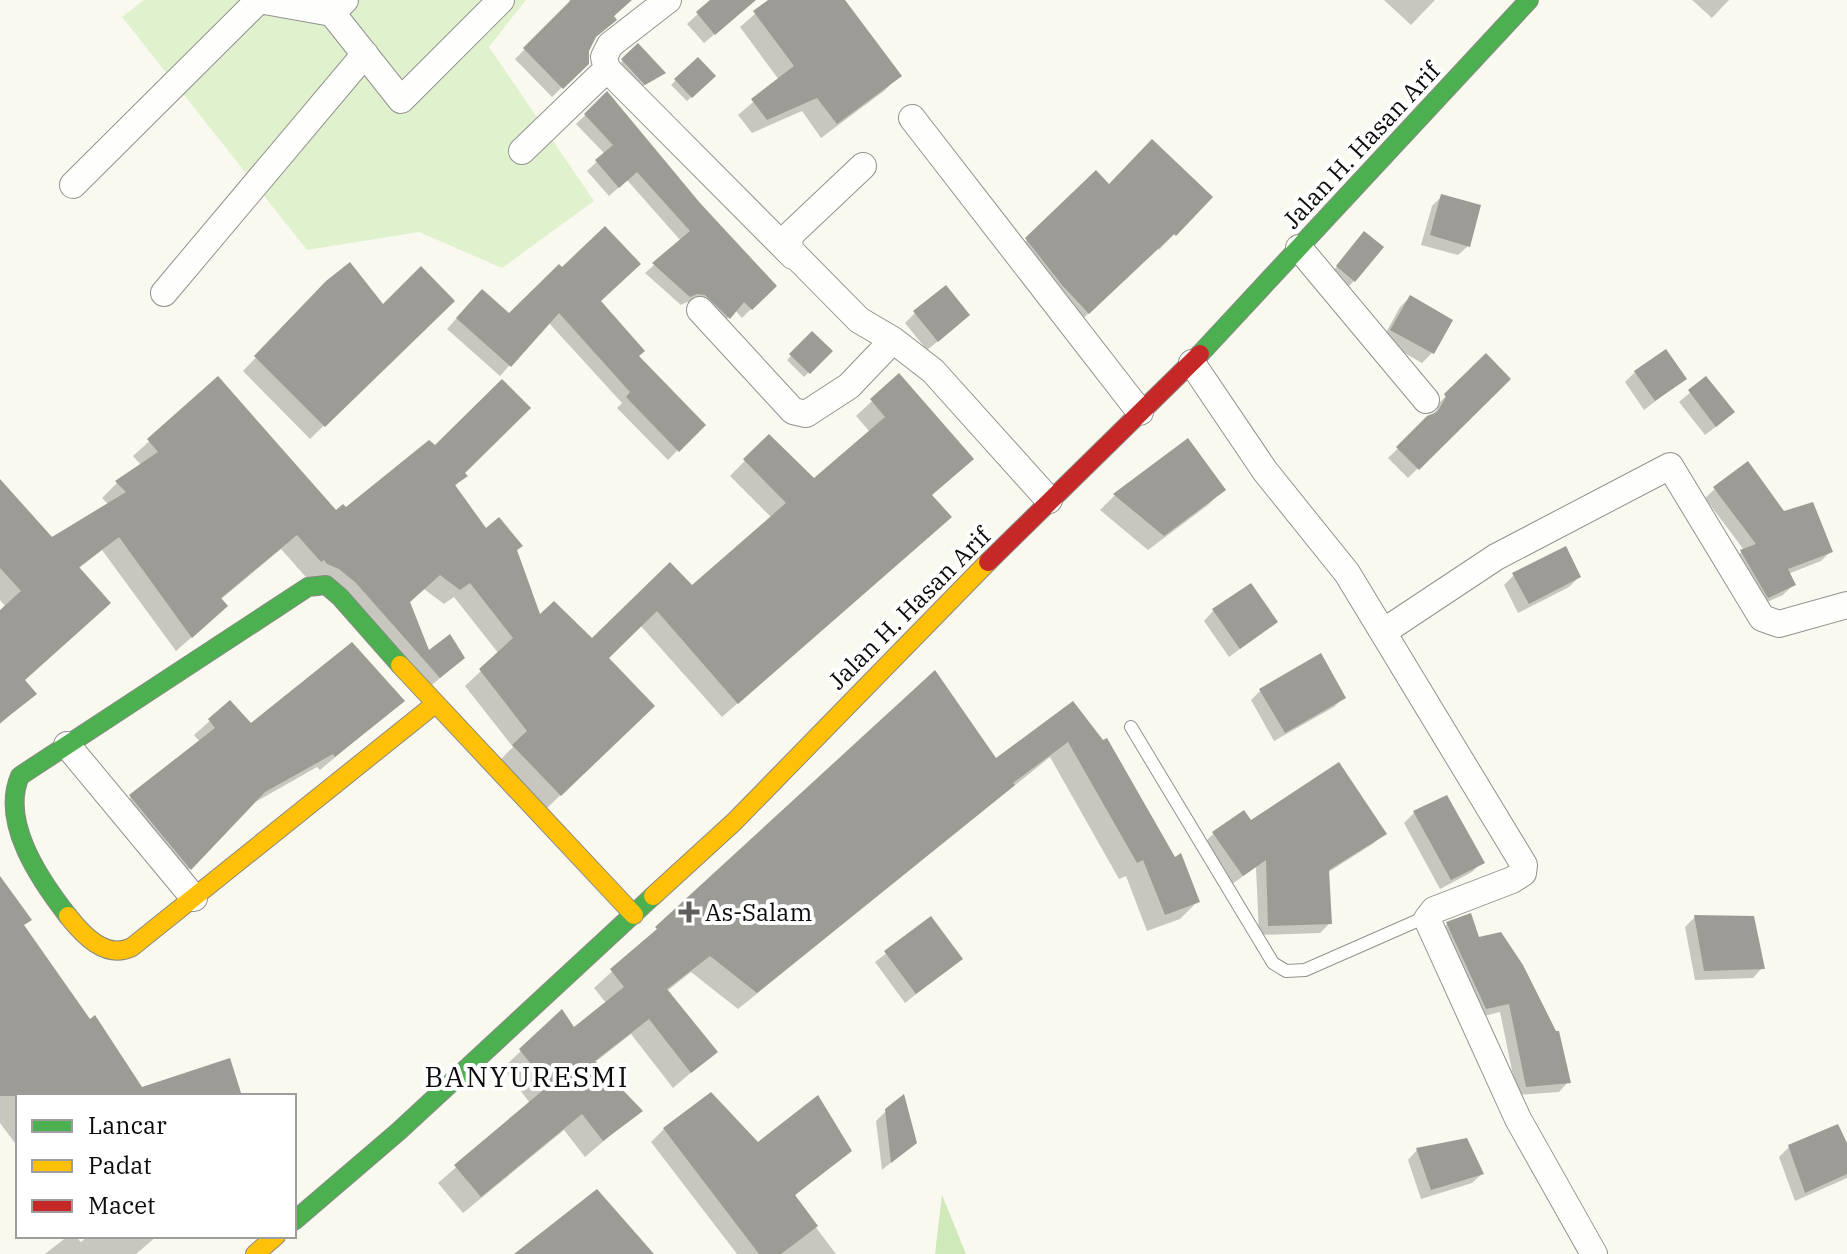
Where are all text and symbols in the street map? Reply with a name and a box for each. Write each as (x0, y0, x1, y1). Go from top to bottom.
street label: Jalan H. Hasan Arif (1275, 54, 1448, 235)
street label: Jalan H. Hasan Arif (821, 519, 998, 696)
place label: As-Salam (705, 896, 812, 928)
marker: As-Salam (680, 903, 698, 921)
district label: BANYURESMI (425, 1058, 629, 1095)
legend (16, 1094, 296, 1238)
text: Lancar (88, 1109, 167, 1141)
text: Padat (88, 1149, 152, 1181)
text: Macet (88, 1189, 156, 1221)

